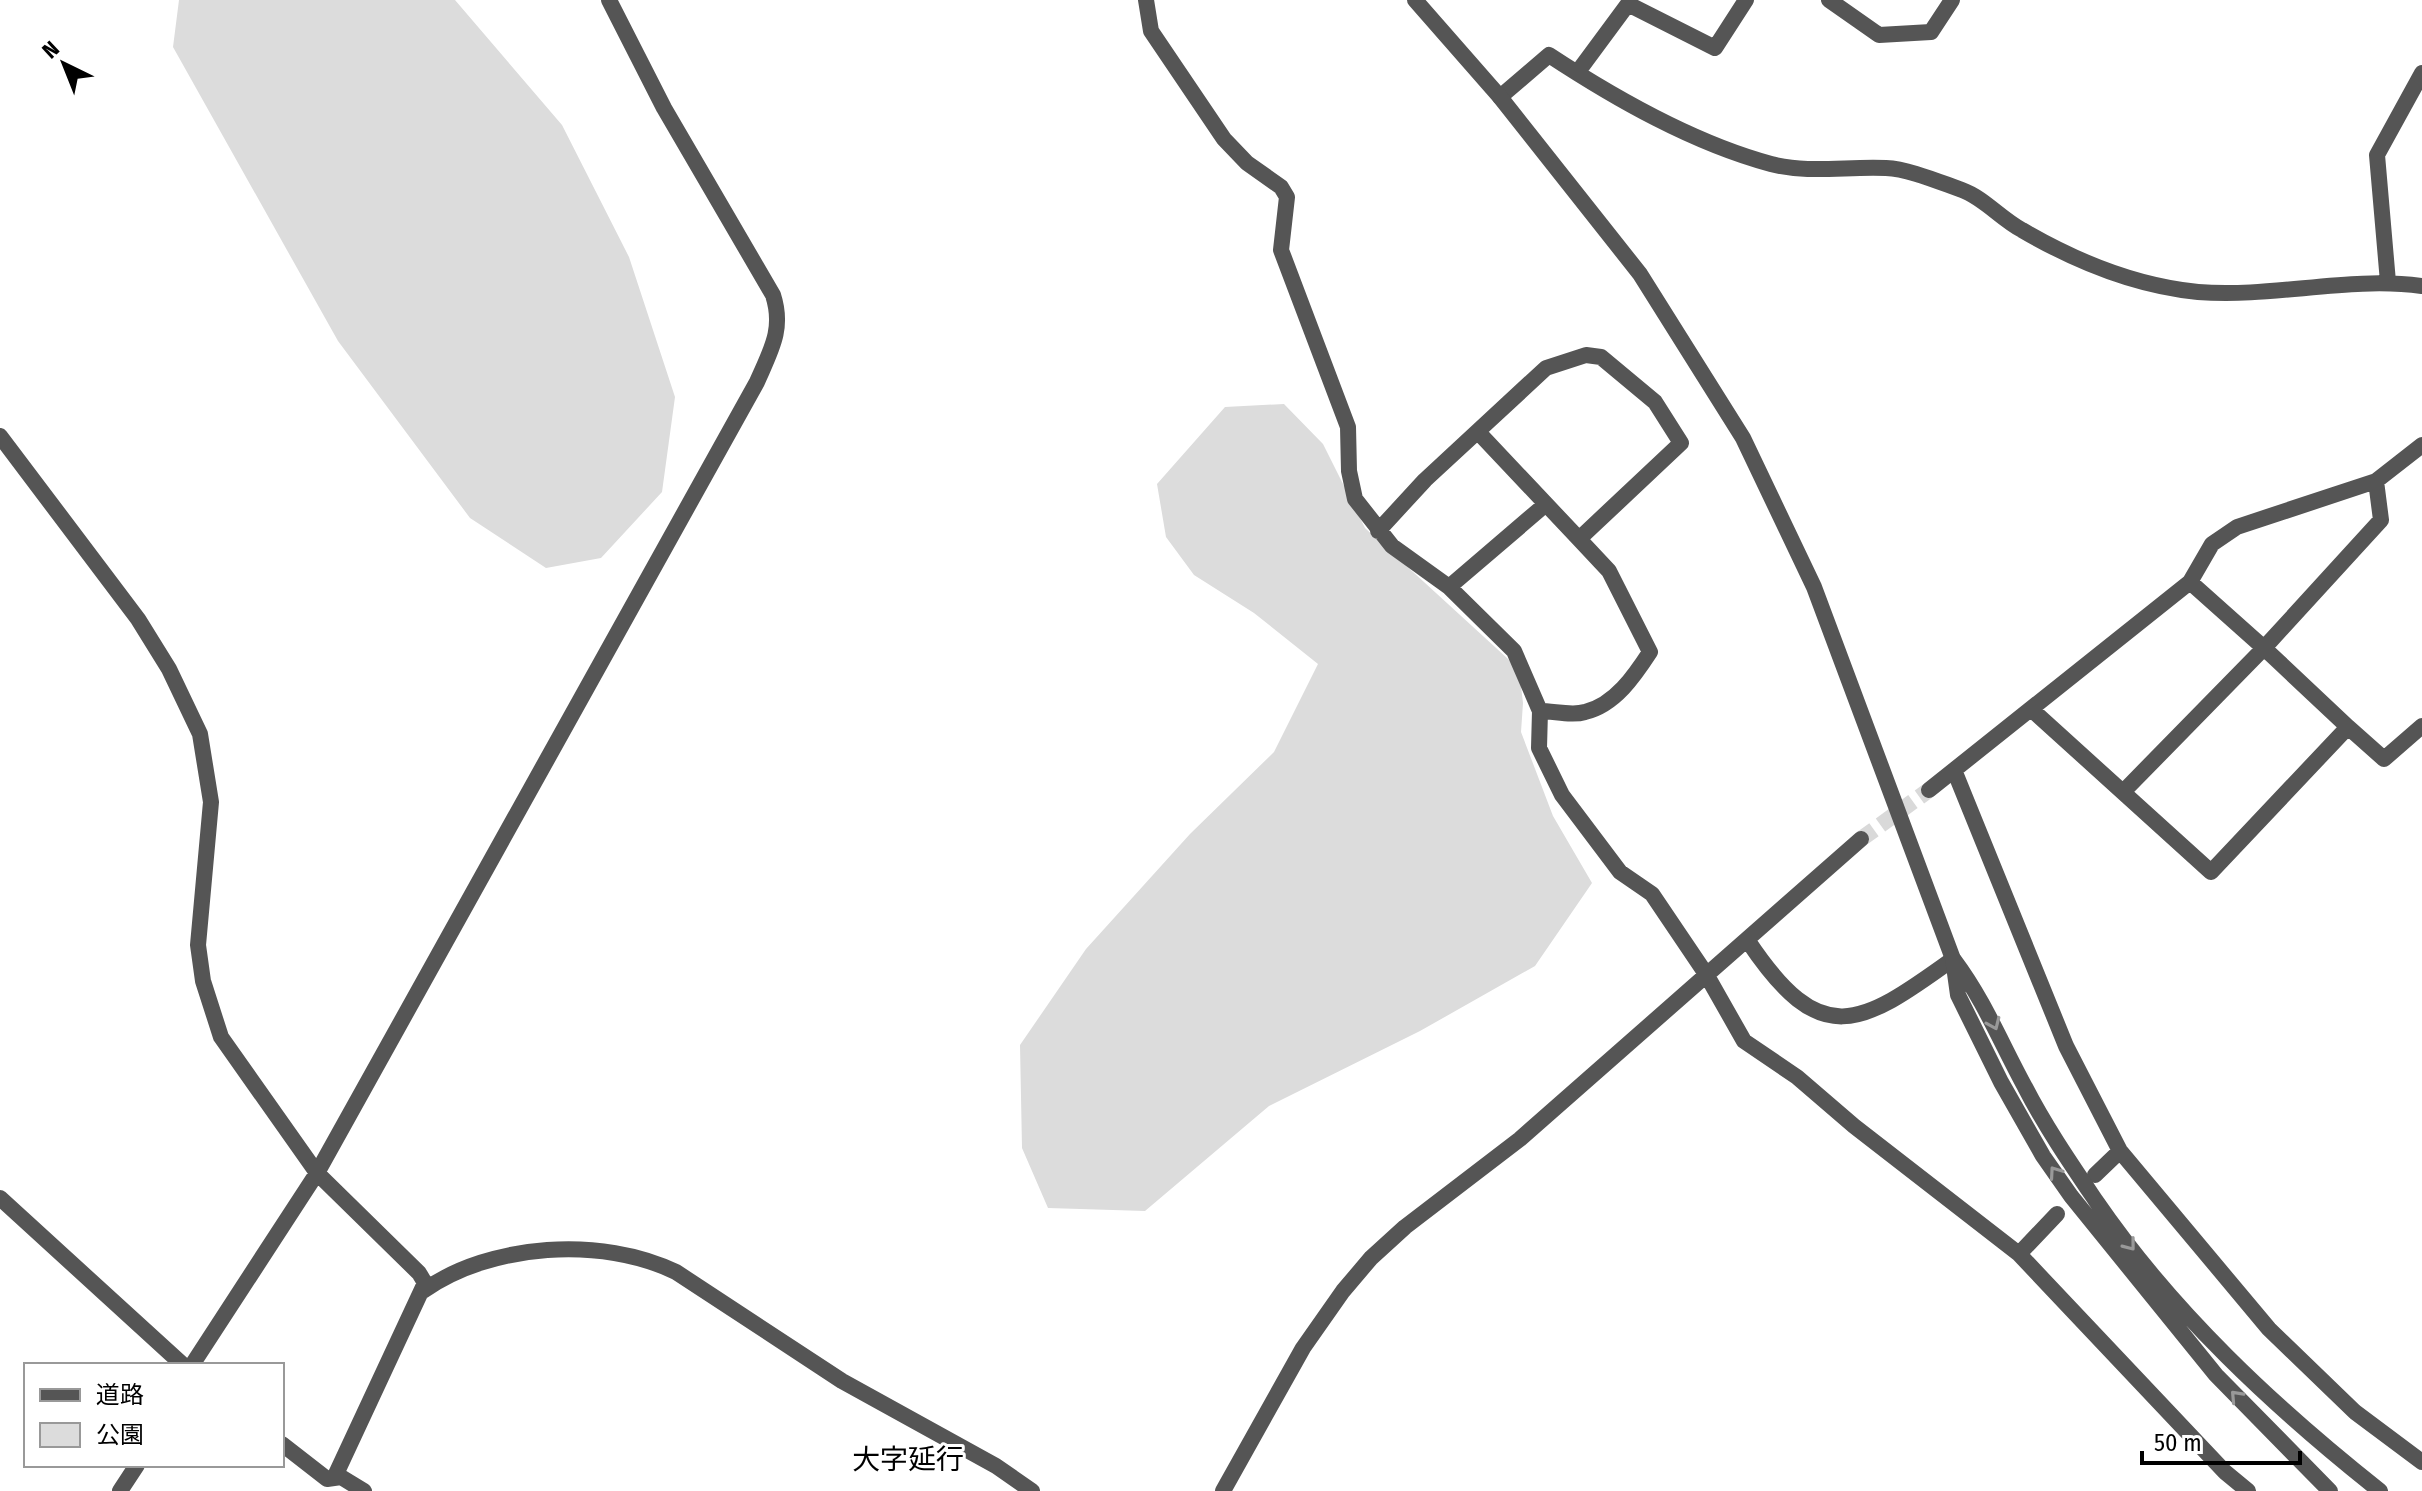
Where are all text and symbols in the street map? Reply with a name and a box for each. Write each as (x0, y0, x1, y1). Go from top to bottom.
north arrow (24, 24, 104, 104)
text: N (37, 35, 65, 64)
one-way arrow (1985, 1016, 2001, 1031)
one-way arrow (2050, 1167, 2065, 1181)
one-way arrow (2120, 1236, 2134, 1251)
legend (24, 1363, 284, 1467)
text: 道路 (96, 1381, 144, 1409)
one-way arrow (2230, 1391, 2245, 1405)
scale bar (2142, 1415, 2300, 1465)
text: 公園 (96, 1421, 144, 1449)
text: 50 m (2154, 1429, 2202, 1457)
district label: 大字延行 (852, 1443, 964, 1476)

